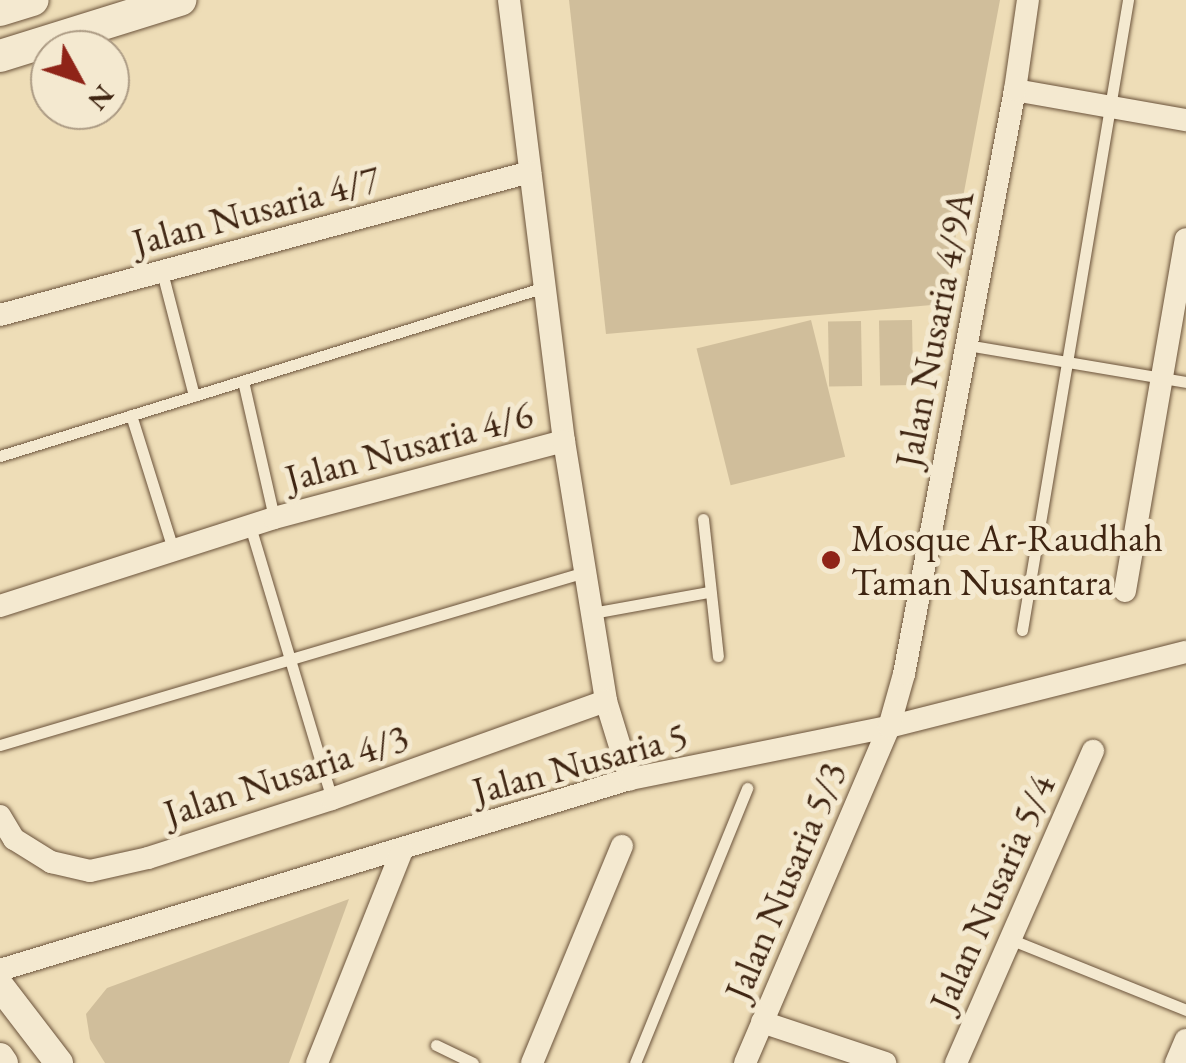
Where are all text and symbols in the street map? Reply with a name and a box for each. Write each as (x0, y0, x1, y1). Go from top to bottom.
north arrow (30, 30, 130, 130)
text: N (80, 78, 123, 118)
street label: Jalan Nusaria 4/7 (127, 155, 385, 265)
street label: Jalan Nusaria 4/9A (885, 187, 983, 471)
street label: Jalan Nusaria 4/6 (280, 391, 538, 501)
place label: Mosque Ar-Raudhah Taman Nusantara (851, 515, 1163, 604)
marker: Mosque Ar-Raudhah Taman Nusantara (820, 549, 842, 571)
street label: Jalan Nusaria 5 (468, 712, 692, 814)
street label: Jalan Nusaria 4/3 (158, 714, 414, 836)
street label: Jalan Nusaria 5/3 (714, 755, 856, 1007)
street label: Jalan Nusaria 5/4 (920, 768, 1064, 1018)

